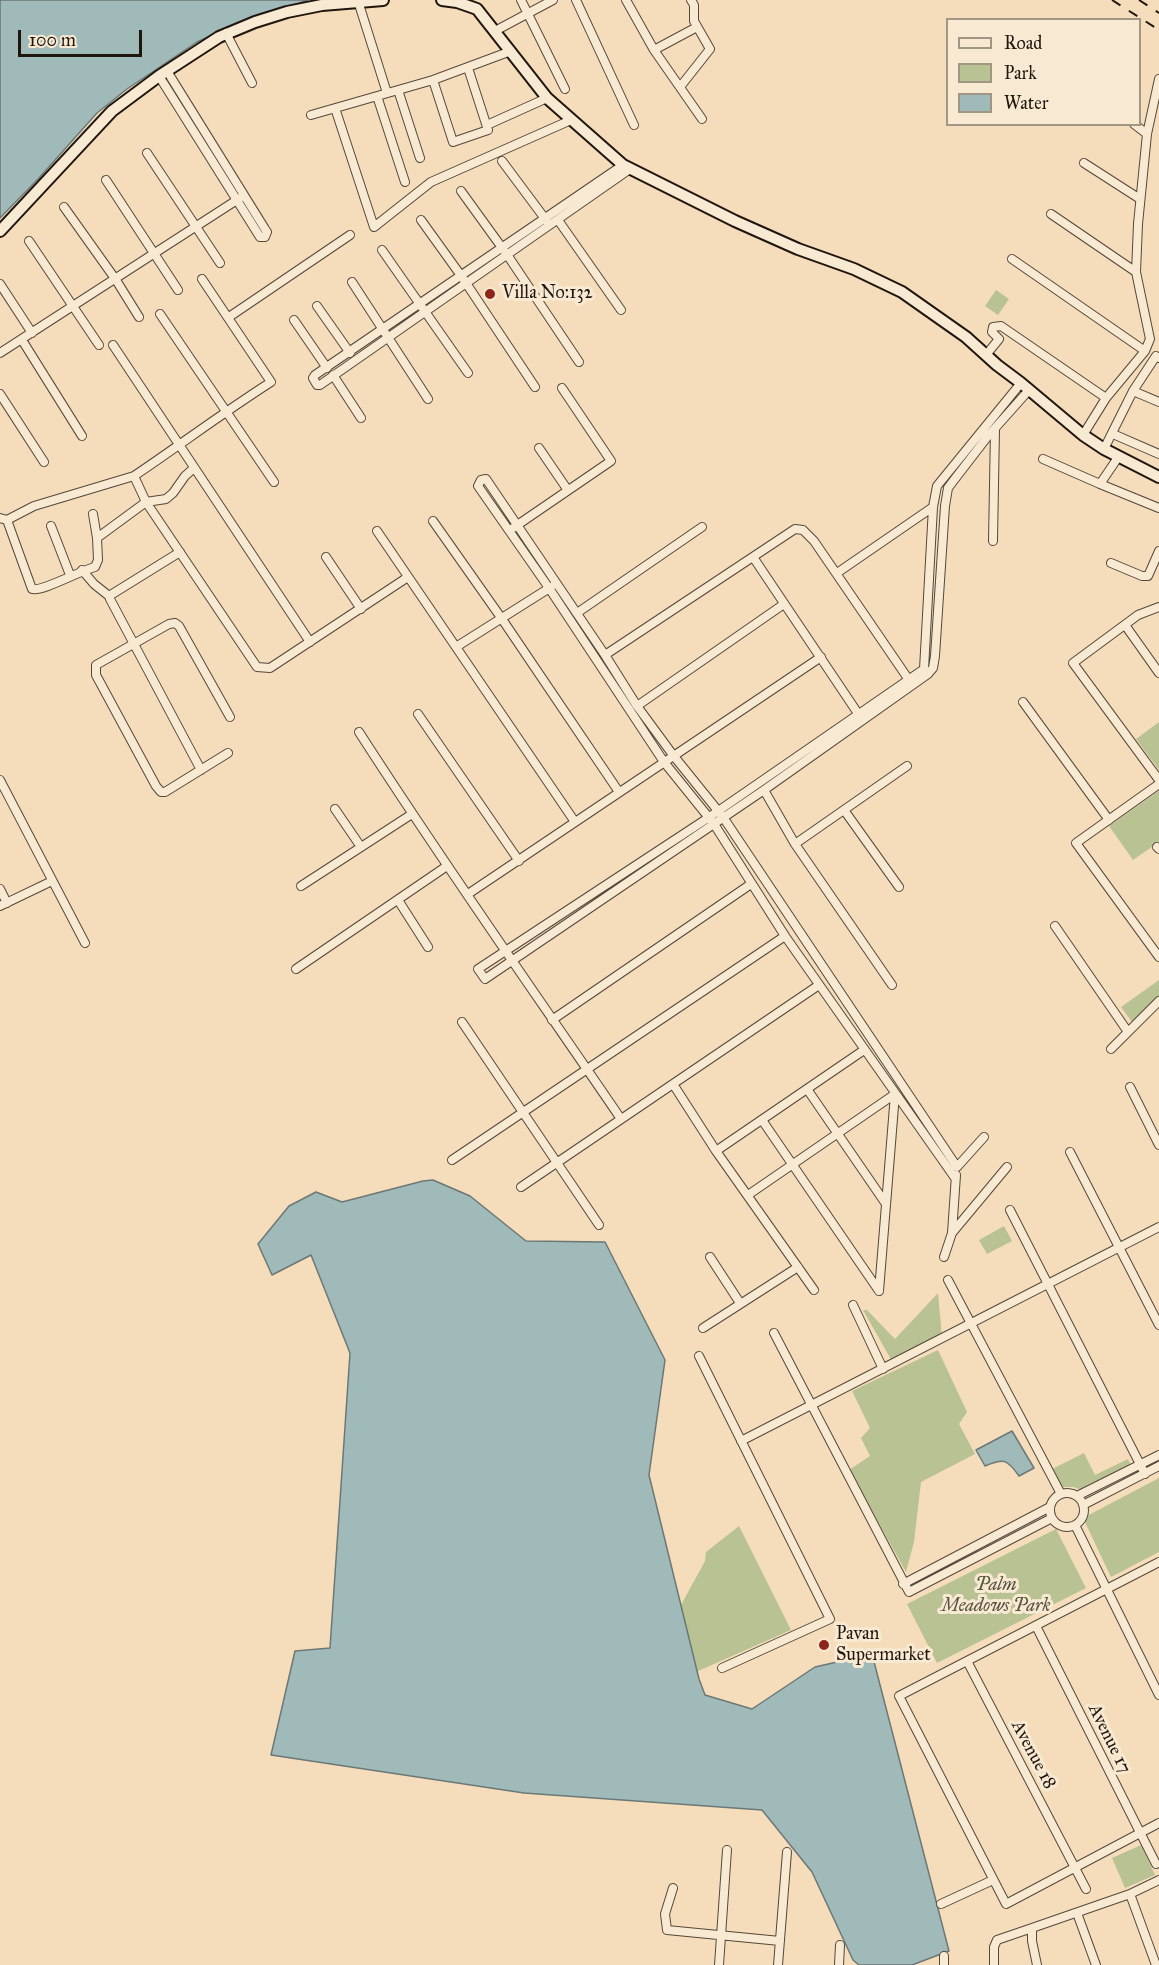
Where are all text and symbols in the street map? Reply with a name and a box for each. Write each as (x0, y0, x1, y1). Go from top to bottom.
scale bar (21, 18, 146, 56)
legend (946, 18, 1141, 126)
text: 100 m (29, 29, 76, 51)
text: Road (1004, 32, 1042, 54)
text: Park (1004, 62, 1037, 84)
text: Water (1004, 92, 1048, 114)
place label: Villa No:132 (502, 283, 593, 305)
marker: Villa No:132 (483, 287, 497, 301)
park label: Palm Meadows Park (941, 1575, 1051, 1618)
place label: Pavan Supermarket (836, 1624, 931, 1666)
marker: Pavan Supermarket (817, 1638, 831, 1652)
street label: Avenue 17 (1083, 1701, 1135, 1777)
street label: Avenue 18 (1006, 1717, 1060, 1793)

